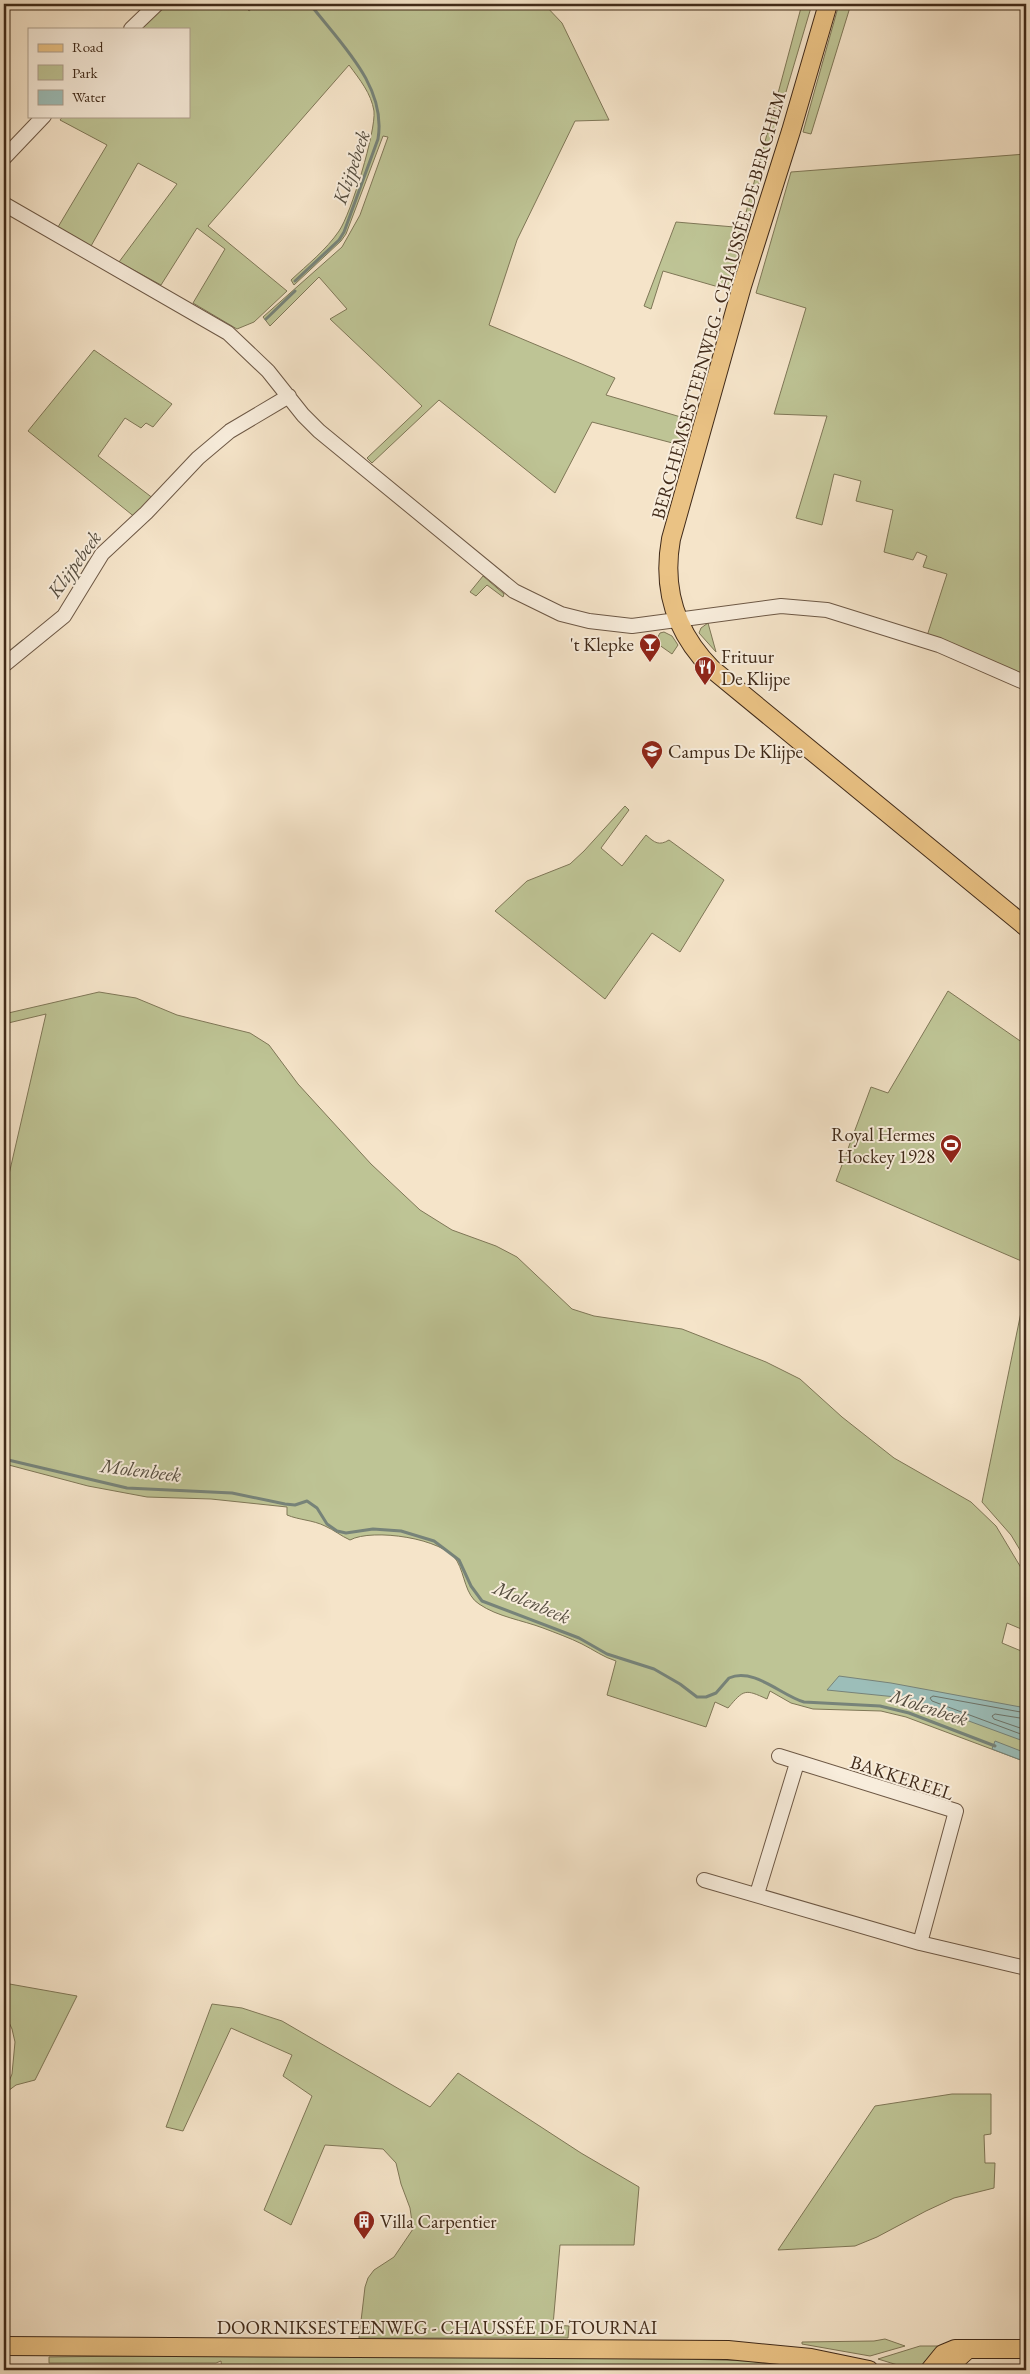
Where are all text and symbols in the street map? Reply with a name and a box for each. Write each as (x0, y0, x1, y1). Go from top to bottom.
legend (28, 28, 190, 118)
text: Road (72, 37, 104, 56)
text: Park (72, 63, 99, 82)
text: Water (72, 87, 106, 106)
street label: BERCHEMSESTEENWEG - CHAUSSÉE DE BERCHEM (645, 88, 792, 522)
water label: Klijpebeek (326, 127, 376, 208)
water label: Klijpebeek (40, 525, 107, 603)
place label: 't Klepke (570, 632, 634, 657)
bar icon: 't Klepke (638, 632, 662, 663)
place label: Frituur De Klijpe (721, 644, 790, 691)
restaurant icon: Frituur De Klijpe (693, 655, 717, 686)
school or university icon: Campus De Klijpe (640, 739, 664, 770)
place label: Campus De Klijpe (668, 739, 803, 764)
place label: Royal Hermes Hockey 1928 (831, 1122, 935, 1169)
sports icon: Royal Hermes Hockey 1928 (939, 1133, 963, 1164)
water label: Molenbeek (98, 1452, 183, 1488)
water label: Molenbeek (489, 1574, 574, 1630)
water label: Molenbeek (886, 1682, 971, 1732)
street label: BAKKEREEL (847, 1749, 957, 1806)
building icon: Villa Carpentier (352, 2209, 376, 2240)
place label: Villa Carpentier (380, 2209, 497, 2234)
street label: DOORNIKSESTEENWEG - CHAUSSÉE DE TOURNAI (217, 2315, 658, 2340)

